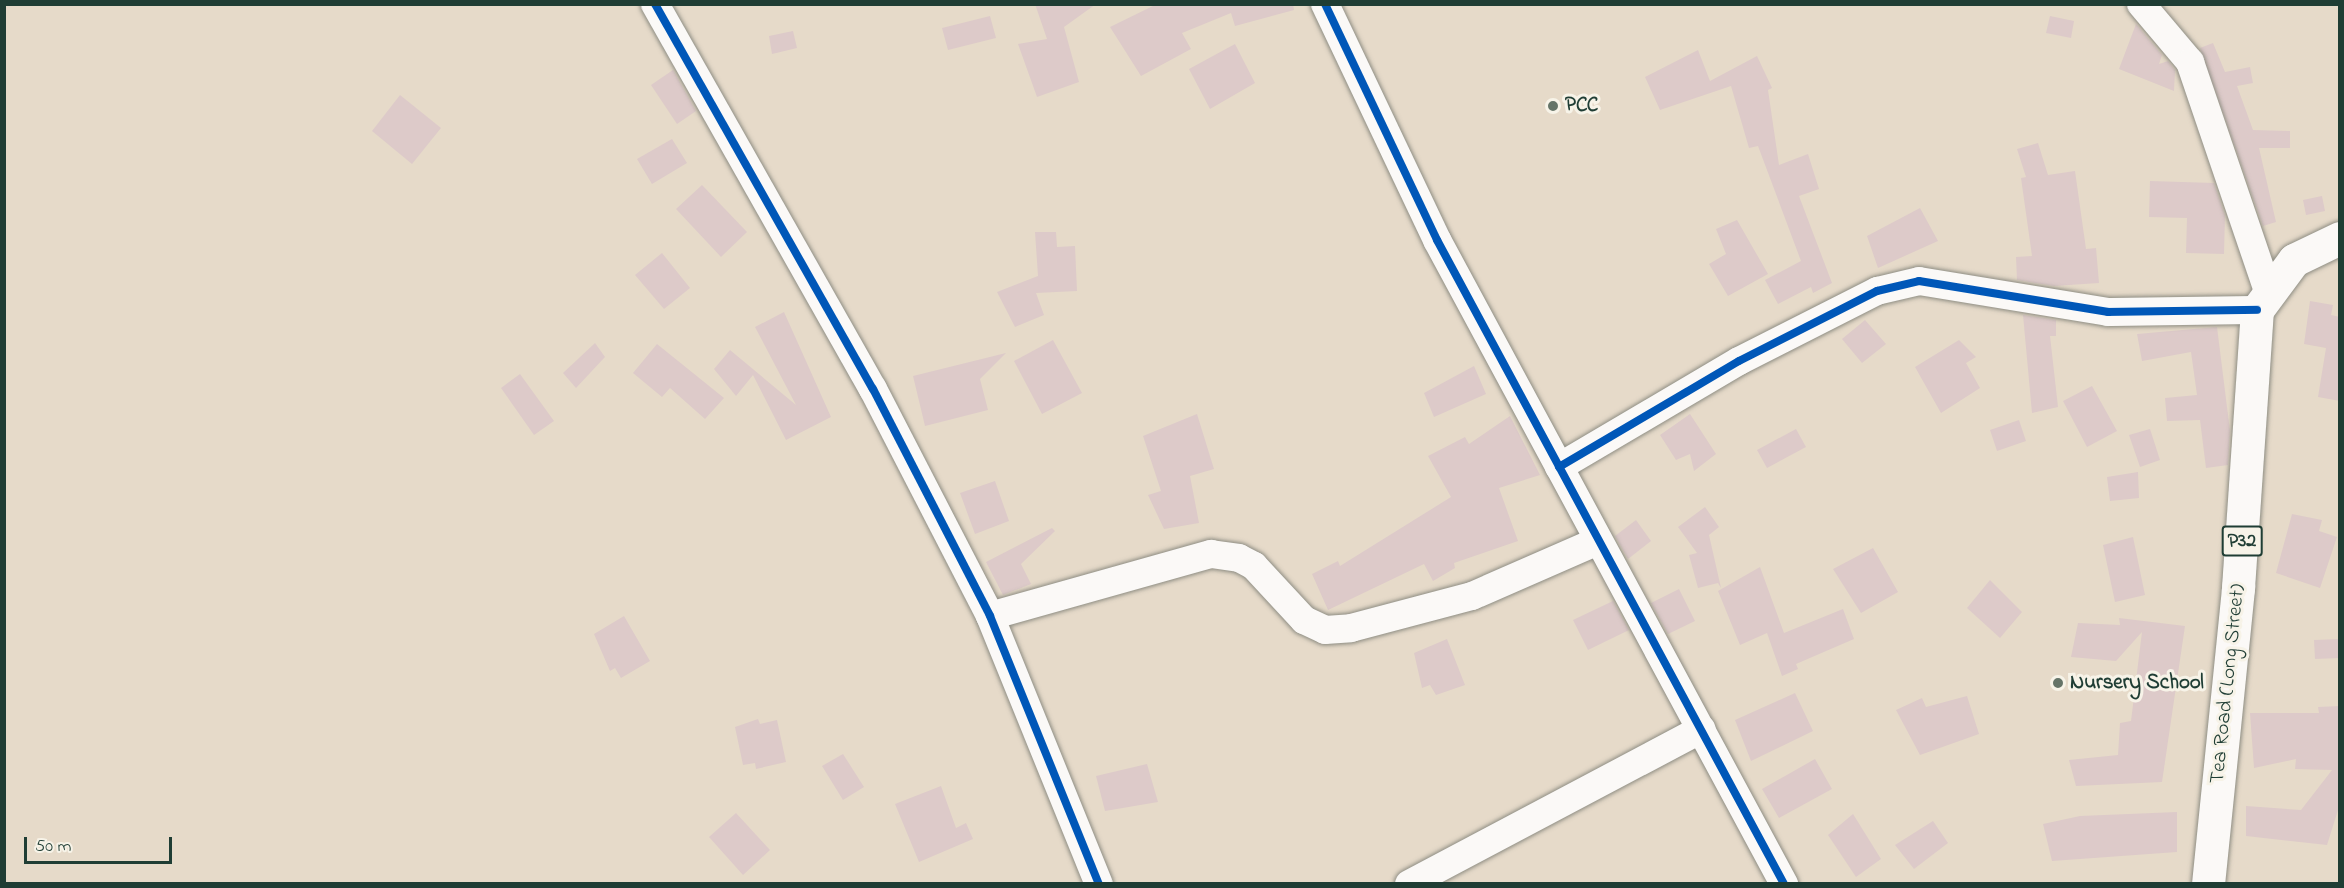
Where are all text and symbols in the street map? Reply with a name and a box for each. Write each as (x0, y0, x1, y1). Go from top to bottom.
place label: PCC (1565, 93, 1598, 119)
marker: PCC (1546, 99, 1560, 113)
road number: P32 (2221, 524, 2263, 558)
street label: Tea Road (Long Street) (2205, 583, 2251, 785)
place label: Nursery School (2070, 670, 2204, 696)
marker: Nursery School (2051, 676, 2065, 690)
scale bar (27, 825, 176, 863)
text: 50 m (35, 834, 72, 860)

